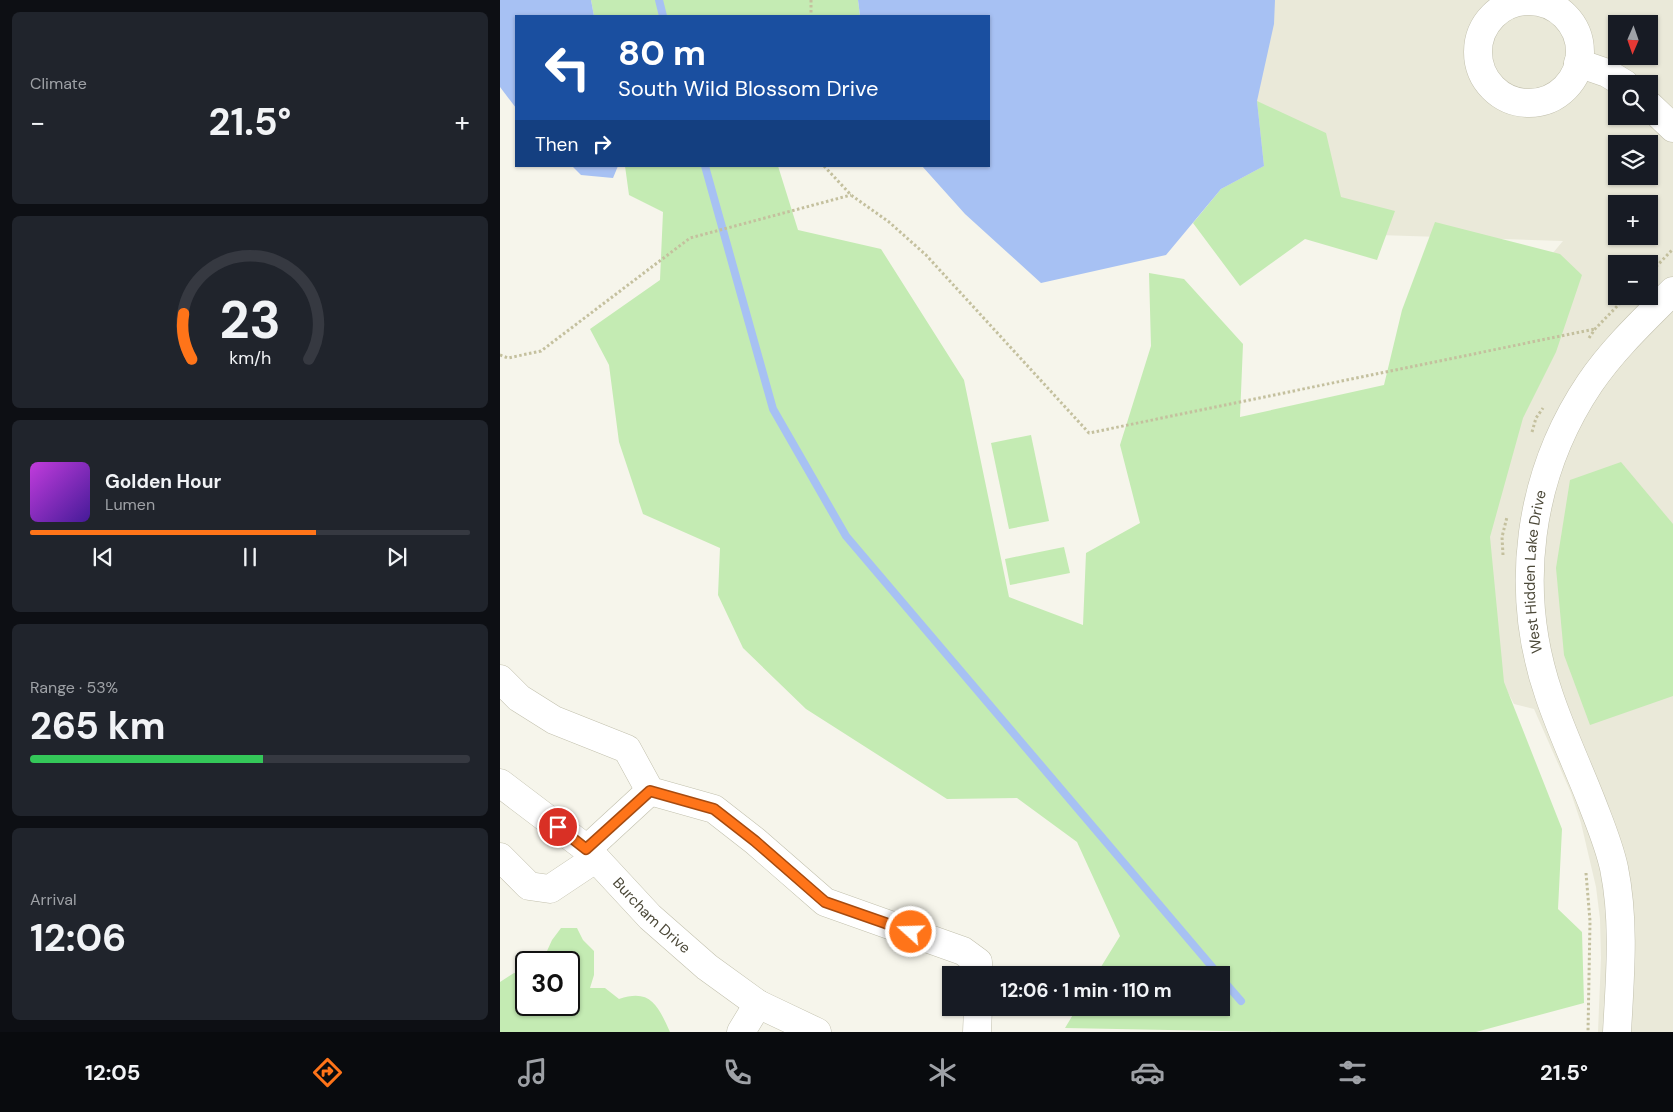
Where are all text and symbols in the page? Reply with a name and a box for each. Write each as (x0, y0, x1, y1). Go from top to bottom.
north arrow (1608, 15, 1658, 65)
map controls (1608, 15, 1658, 305)
text: 80 m (618, 30, 706, 76)
icon: left (535, 35, 600, 100)
text: Climate (30, 73, 87, 94)
text: South Wild Blossom Drive (618, 74, 879, 103)
button: search (1608, 75, 1658, 125)
text: 21.5° (209, 97, 291, 147)
text: − (30, 104, 45, 141)
text: + (455, 104, 470, 141)
icon: right (588, 130, 616, 158)
text: Then (535, 132, 578, 157)
button: layers (1608, 135, 1658, 185)
button: + (1608, 195, 1658, 245)
button: − (1608, 255, 1658, 305)
text: 23 (219, 286, 281, 354)
text: km/h (229, 346, 271, 370)
text: Golden Hour (105, 469, 221, 494)
street label: West Hidden Lake Drive (1520, 488, 1551, 655)
text: Lumen (105, 494, 155, 515)
icon: previous (89, 543, 117, 571)
icon: pause (236, 543, 264, 571)
icon: next (383, 543, 411, 571)
text: Range · 53% (30, 677, 118, 698)
text: 265 km (30, 701, 166, 751)
pin (537, 806, 579, 848)
icon: arrive (544, 813, 572, 841)
street label: Burcham Drive (608, 873, 695, 958)
text: Arrival (30, 889, 77, 910)
position arrow (884, 905, 936, 957)
text: 12:06 (30, 913, 126, 963)
speed limit sign: 30 (515, 951, 580, 1016)
text: 12:06 · 1 min · 110 m (1000, 978, 1172, 1003)
icon: directions (310, 1055, 345, 1090)
icon: music (515, 1055, 550, 1090)
icon: phone (720, 1055, 755, 1090)
icon: climate (925, 1055, 960, 1090)
icon: car (1130, 1055, 1165, 1090)
icon: filters (1335, 1055, 1370, 1090)
text: 12:05 (85, 1058, 140, 1087)
text: 21.5° (1540, 1058, 1588, 1087)

